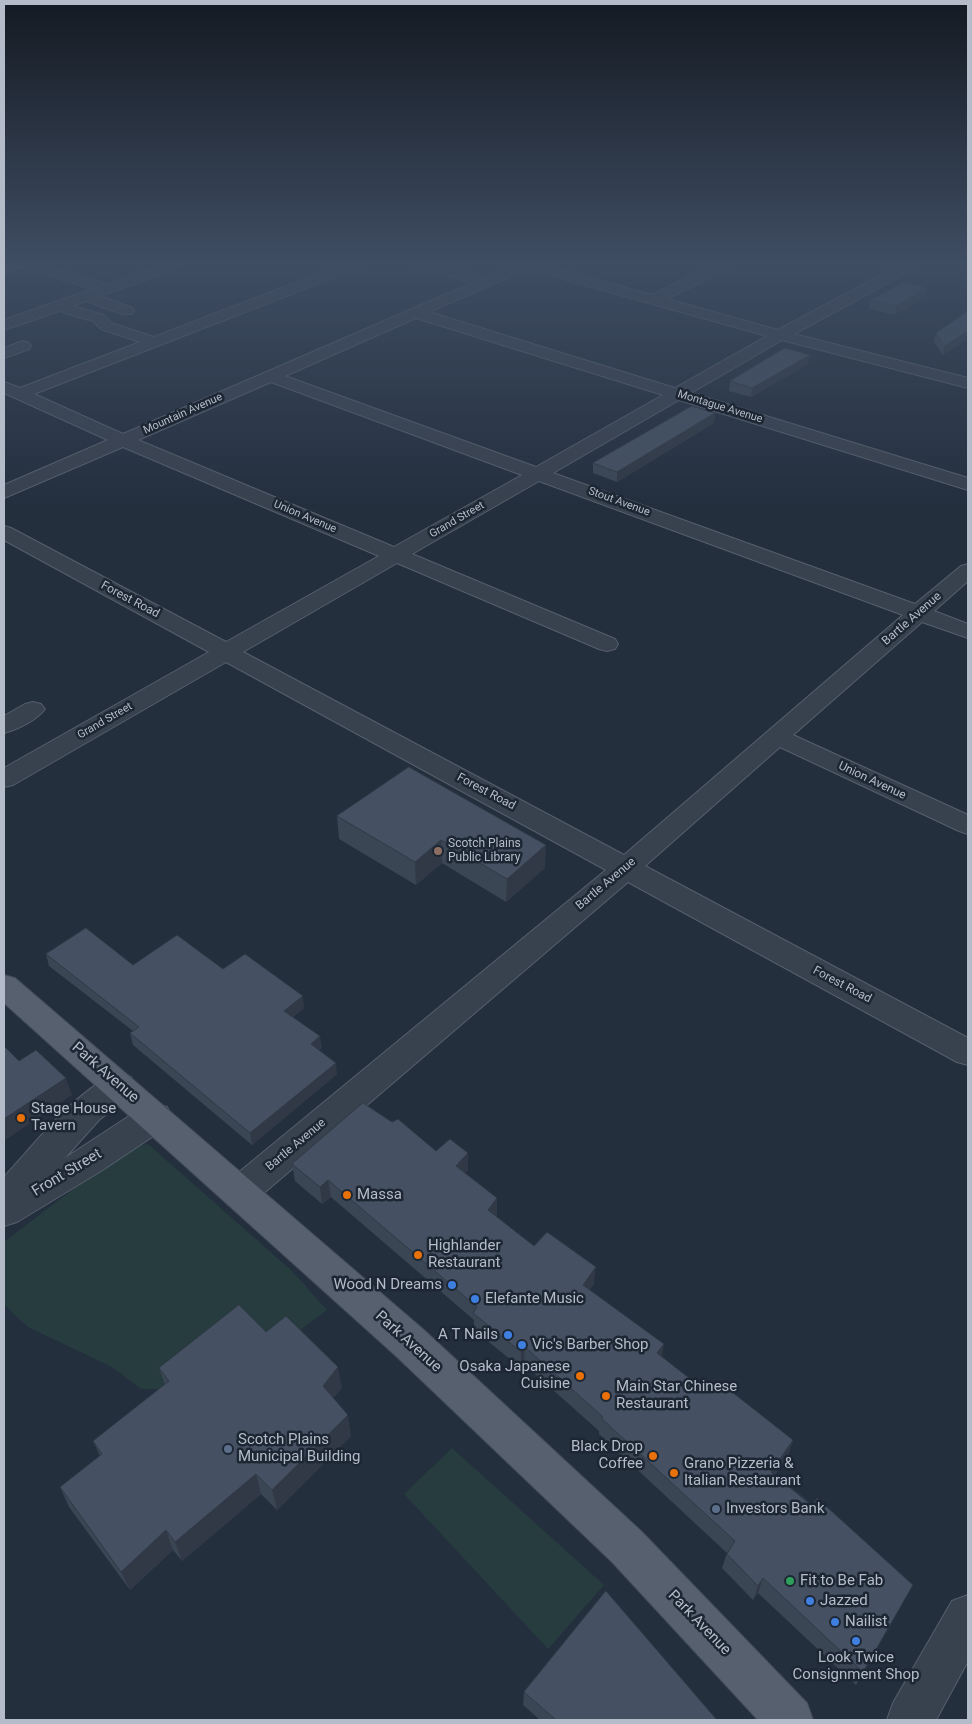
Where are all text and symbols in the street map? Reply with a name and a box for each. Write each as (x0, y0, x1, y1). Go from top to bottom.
street label: Montague Avenue (676, 388, 764, 426)
street label: Mountain Avenue (141, 391, 225, 437)
street label: Stout Avenue (586, 485, 652, 519)
street label: Union Avenue (272, 498, 338, 536)
street label: Grand Street (427, 499, 487, 541)
street label: Forest Road (98, 579, 162, 621)
street label: Bartle Avenue (879, 589, 945, 649)
street label: Grand Street (75, 700, 135, 742)
street label: Union Avenue (836, 759, 908, 803)
street label: Forest Road (454, 771, 518, 813)
place label: Scotch Plains Public Library (448, 837, 521, 865)
marker: Scotch Plains Public Library (432, 845, 444, 857)
street label: Bartle Avenue (573, 855, 639, 913)
street label: Forest Road (810, 964, 874, 1006)
street label: Park Avenue (68, 1039, 142, 1107)
place label: Stage House Tavern (31, 1100, 116, 1135)
marker: Stage House Tavern (15, 1112, 27, 1124)
street label: Bartle Avenue (263, 1116, 329, 1174)
street label: Front Street (29, 1145, 105, 1201)
place label: Massa (357, 1186, 402, 1204)
marker: Massa (341, 1189, 353, 1201)
place label: Highlander Restaurant (428, 1237, 501, 1272)
marker: Highlander Restaurant (412, 1249, 424, 1261)
place label: Wood N Dreams (333, 1276, 442, 1294)
marker: Wood N Dreams (446, 1279, 458, 1291)
place label: Elefante Music (485, 1290, 584, 1308)
marker: Elefante Music (469, 1293, 481, 1305)
street label: Park Avenue (371, 1308, 445, 1376)
place label: A T Nails (438, 1326, 498, 1344)
marker: A T Nails (502, 1329, 514, 1341)
place label: Vic's Barber Shop (532, 1336, 648, 1354)
marker: Vic's Barber Shop (516, 1339, 528, 1351)
place label: Osaka Japanese Cuisine (459, 1358, 570, 1393)
marker: Osaka Japanese Cuisine (574, 1370, 586, 1382)
place label: Main Star Chinese Restaurant (616, 1378, 737, 1413)
marker: Main Star Chinese Restaurant (600, 1390, 612, 1402)
place label: Scotch Plains Municipal Building (238, 1431, 360, 1466)
place label: Black Drop Coffee (571, 1438, 643, 1473)
marker: Scotch Plains Municipal Building (222, 1443, 234, 1455)
marker: Black Drop Coffee (647, 1450, 659, 1462)
place label: Grano Pizzeria & Italian Restaurant (684, 1455, 801, 1490)
marker: Grano Pizzeria & Italian Restaurant (668, 1467, 680, 1479)
place label: Investors Bank (726, 1500, 824, 1518)
marker: Investors Bank (710, 1503, 722, 1515)
place label: Fit to Be Fab (800, 1572, 883, 1590)
marker: Fit to Be Fab (784, 1575, 796, 1587)
street label: Park Avenue (664, 1587, 734, 1659)
place label: Jazzed (820, 1592, 868, 1610)
marker: Jazzed (804, 1595, 816, 1607)
place label: Nailist (845, 1613, 887, 1631)
marker: Nailist (829, 1616, 841, 1628)
marker: Look Twice Consignment Shop (850, 1635, 862, 1647)
place label: Look Twice Consignment Shop (793, 1649, 919, 1684)

